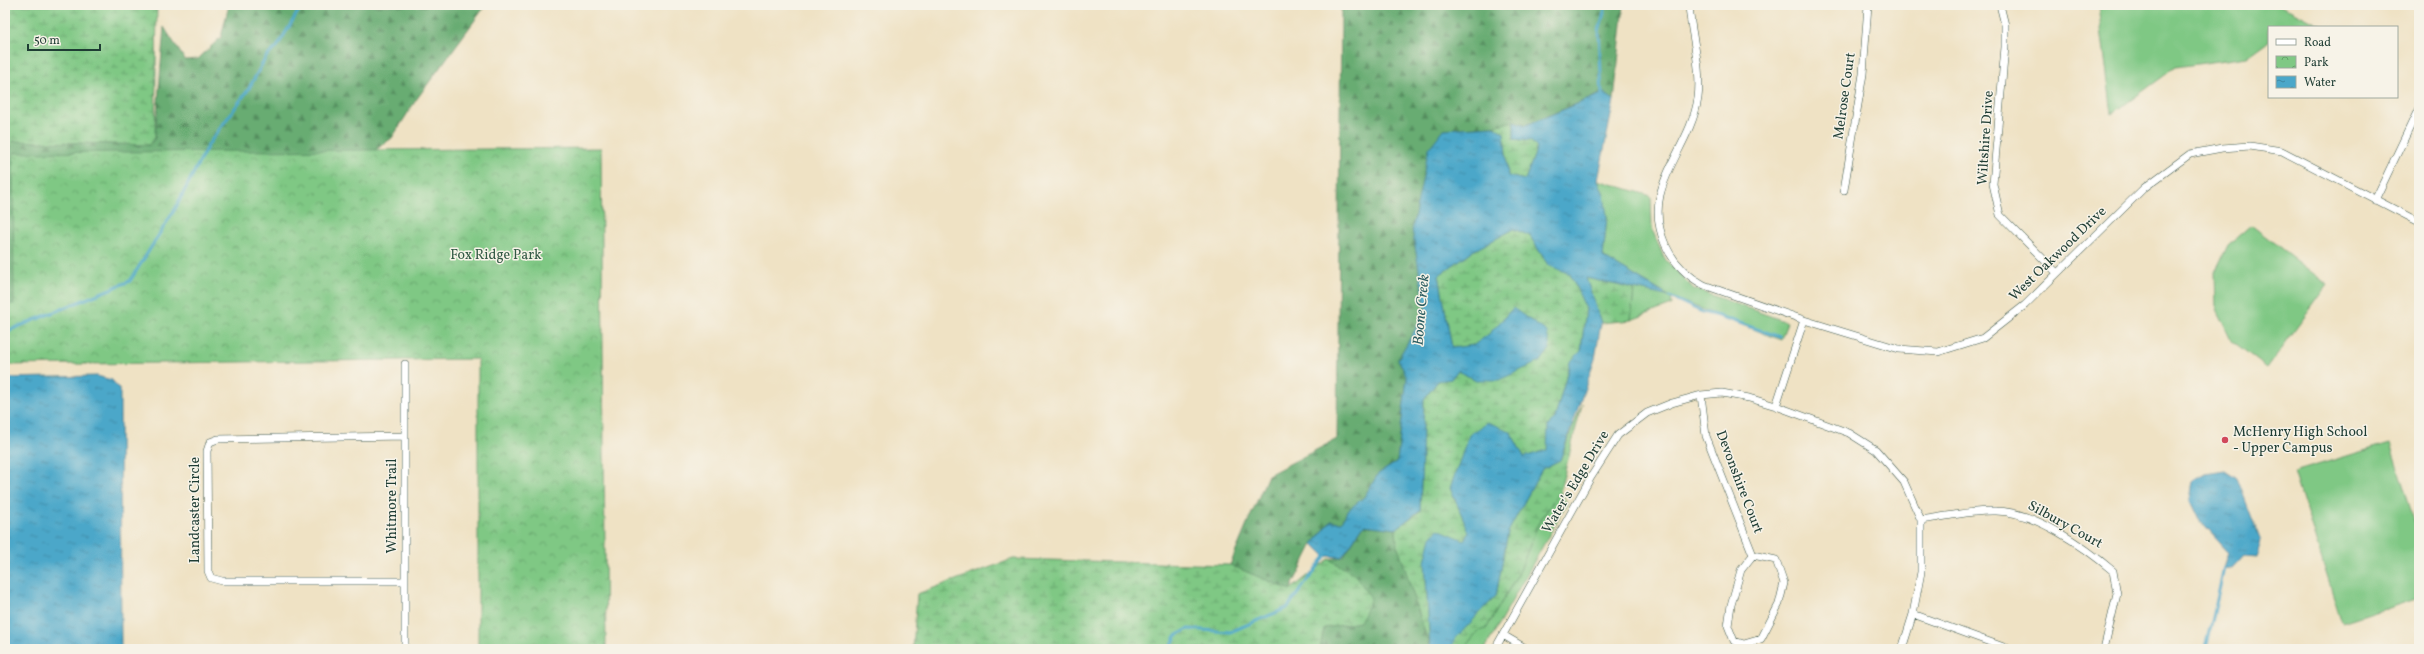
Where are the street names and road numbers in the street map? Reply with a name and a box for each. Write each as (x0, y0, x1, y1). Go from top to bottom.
street label: Melrose Court (1829, 51, 1861, 141)
street label: Wiltshire Drive (1973, 90, 1999, 186)
street label: West Oakwood Drive (2005, 202, 2111, 305)
street label: Water’s Edge Drive (1538, 427, 1614, 537)
street label: Devonshire Court (1711, 428, 1767, 536)
street label: Landcaster Circle (186, 456, 205, 563)
street label: Whitmore Trail (383, 459, 402, 553)
street label: Silbury Court (2024, 497, 2106, 553)

